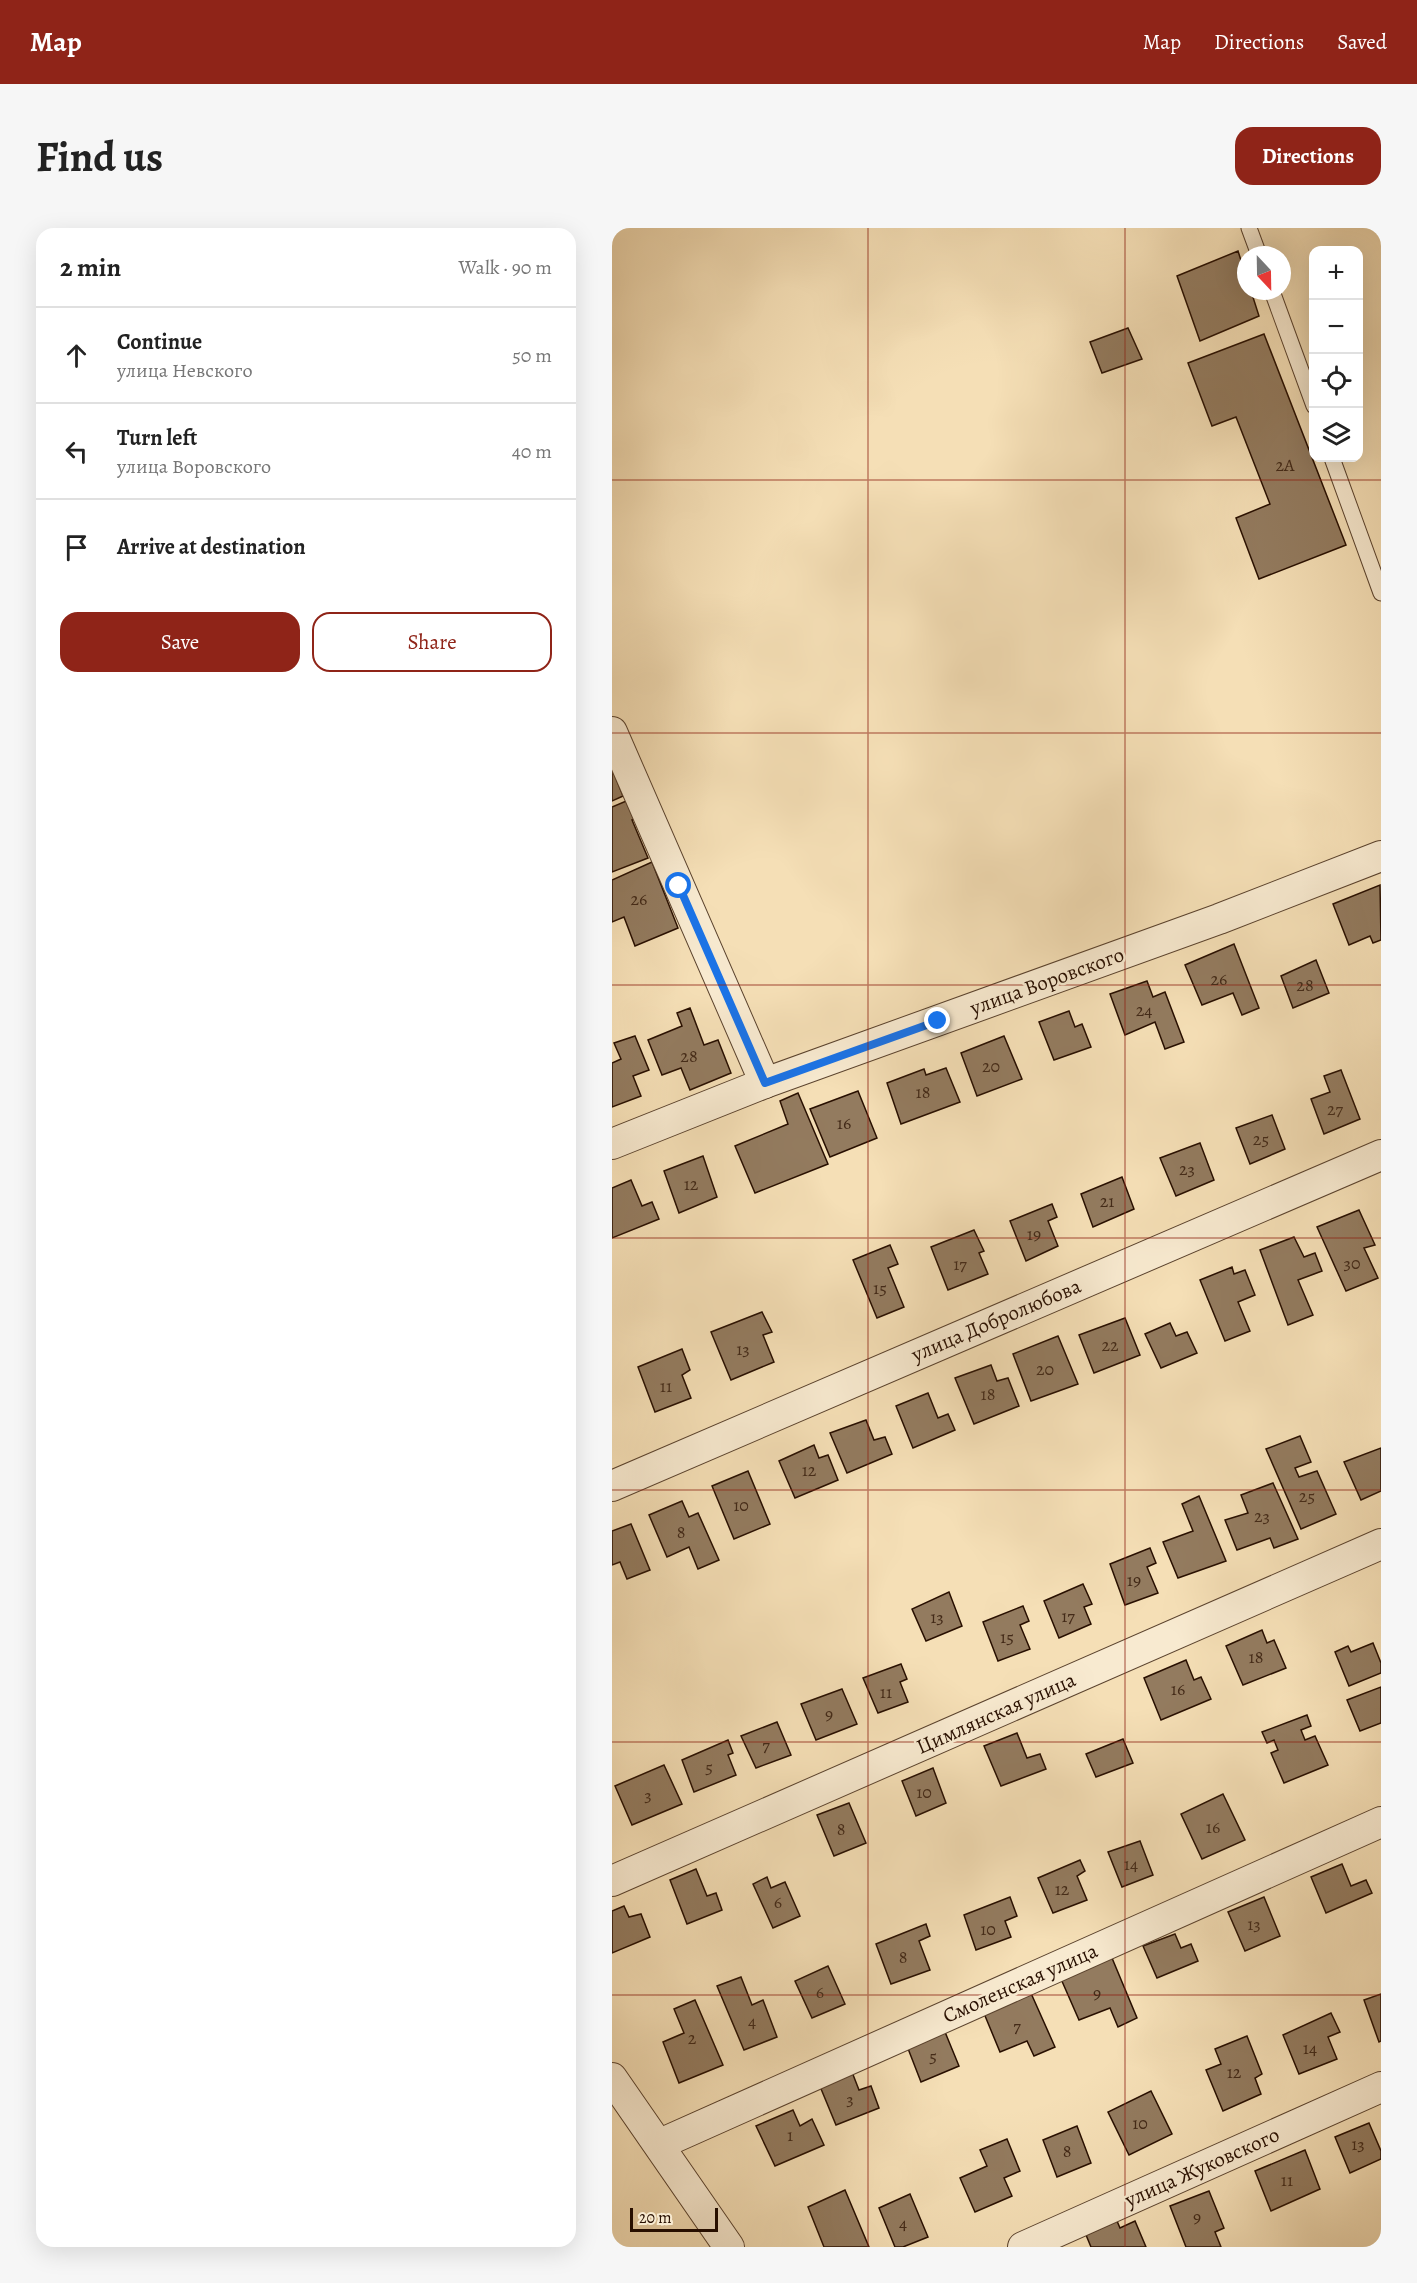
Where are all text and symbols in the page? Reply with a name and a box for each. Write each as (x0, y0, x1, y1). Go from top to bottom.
text: Map (30, 23, 82, 61)
text: Map (1143, 28, 1181, 56)
text: Directions (1214, 28, 1304, 56)
text: Saved (1337, 28, 1387, 56)
button: Directions (1235, 127, 1381, 185)
text: Find us (36, 128, 163, 185)
north arrow (1237, 246, 1291, 300)
map controls (1309, 246, 1363, 462)
button: + (1309, 246, 1363, 300)
text: 2 min (60, 250, 121, 285)
text: Walk · 90 m (459, 254, 552, 281)
button: − (1309, 300, 1363, 354)
text: Continue (117, 327, 202, 357)
icon: ahead (60, 339, 93, 372)
text: 50 m (512, 342, 552, 369)
button: locate (1309, 354, 1363, 408)
text: улица Невского (117, 357, 253, 384)
button: layers (1309, 408, 1363, 462)
text: Turn left (117, 423, 197, 453)
icon: left (60, 435, 93, 468)
text: 40 m (512, 438, 552, 465)
text: улица Воровского (117, 453, 271, 480)
house number: 2А (1275, 453, 1295, 477)
icon: arrive (60, 531, 93, 564)
text: Arrive at destination (117, 532, 306, 562)
button: Save (60, 612, 300, 672)
button: Share (312, 612, 552, 672)
route start (665, 872, 691, 898)
house number: 26 (631, 887, 647, 911)
street label: улица Воровского (965, 940, 1128, 1022)
house number: 26 (1211, 967, 1227, 991)
house number: 28 (1296, 973, 1314, 997)
house number: 24 (1136, 998, 1152, 1022)
route end (924, 1007, 950, 1033)
house number: 28 (680, 1044, 698, 1068)
house number: 20 (982, 1054, 1000, 1078)
house number: 18 (916, 1080, 930, 1104)
house number: 27 (1327, 1097, 1343, 1121)
house number: 16 (837, 1111, 851, 1135)
house number: 25 (1253, 1127, 1269, 1151)
house number: 23 (1179, 1157, 1195, 1181)
house number: 12 (684, 1172, 699, 1196)
house number: 21 (1100, 1189, 1114, 1213)
house number: 19 (1027, 1222, 1041, 1246)
house number: 30 (1343, 1251, 1361, 1275)
house number: 17 (953, 1252, 967, 1276)
street label: улица Добролюбова (906, 1272, 1085, 1369)
house number: 15 (873, 1276, 887, 1300)
house number: 22 (1101, 1333, 1119, 1357)
house number: 13 (736, 1337, 750, 1361)
house number: 20 (1036, 1357, 1054, 1381)
house number: 11 (660, 1374, 672, 1398)
house number: 18 (981, 1382, 995, 1406)
house number: 12 (802, 1458, 817, 1482)
house number: 25 (1299, 1484, 1315, 1508)
house number: 10 (733, 1493, 749, 1517)
house number: 23 (1254, 1504, 1270, 1528)
house number: 8 (677, 1520, 685, 1544)
house number: 19 (1127, 1568, 1141, 1592)
house number: 17 (1061, 1604, 1075, 1628)
house number: 13 (930, 1605, 944, 1629)
house number: 15 (1000, 1625, 1014, 1649)
house number: 18 (1249, 1645, 1263, 1669)
street label: Цимлянская улица (912, 1665, 1080, 1761)
house number: 16 (1171, 1677, 1185, 1701)
house number: 11 (880, 1680, 892, 1704)
house number: 9 (825, 1702, 833, 1726)
house number: 7 (762, 1733, 770, 1757)
house number: 5 (705, 1755, 713, 1779)
house number: 10 (916, 1780, 932, 1804)
house number: 3 (644, 1783, 652, 1807)
house number: 16 (1206, 1815, 1220, 1839)
house number: 8 (837, 1817, 845, 1841)
house number: 14 (1124, 1852, 1138, 1876)
house number: 12 (1055, 1877, 1070, 1901)
house number: 6 (774, 1890, 782, 1914)
house number: 13 (1247, 1912, 1261, 1936)
house number: 10 (980, 1917, 996, 1941)
street label: Смоленская улица (938, 1936, 1102, 2030)
house number: 8 (899, 1945, 907, 1969)
house number: 6 (816, 1980, 824, 2004)
house number: 9 (1093, 1981, 1101, 2005)
house number: 4 (748, 2009, 756, 2033)
house number: 7 (1013, 2014, 1021, 2038)
house number: 2 (688, 2026, 697, 2050)
house number: 14 (1303, 2036, 1317, 2060)
house number: 5 (929, 2044, 937, 2068)
house number: 12 (1227, 2060, 1242, 2084)
house number: 3 (846, 2087, 854, 2111)
house number: 10 (1132, 2111, 1148, 2135)
street label: улица Жуковского (1119, 2120, 1284, 2214)
house number: 1 (787, 2123, 793, 2147)
house number: 13 (1351, 2132, 1365, 2156)
house number: 8 (1063, 2139, 1071, 2163)
house number: 11 (1281, 2168, 1293, 2192)
scale bar (630, 2205, 718, 2232)
house number: 9 (1193, 2205, 1201, 2229)
text: 20 m (639, 2207, 672, 2229)
house number: 4 (899, 2211, 907, 2235)

